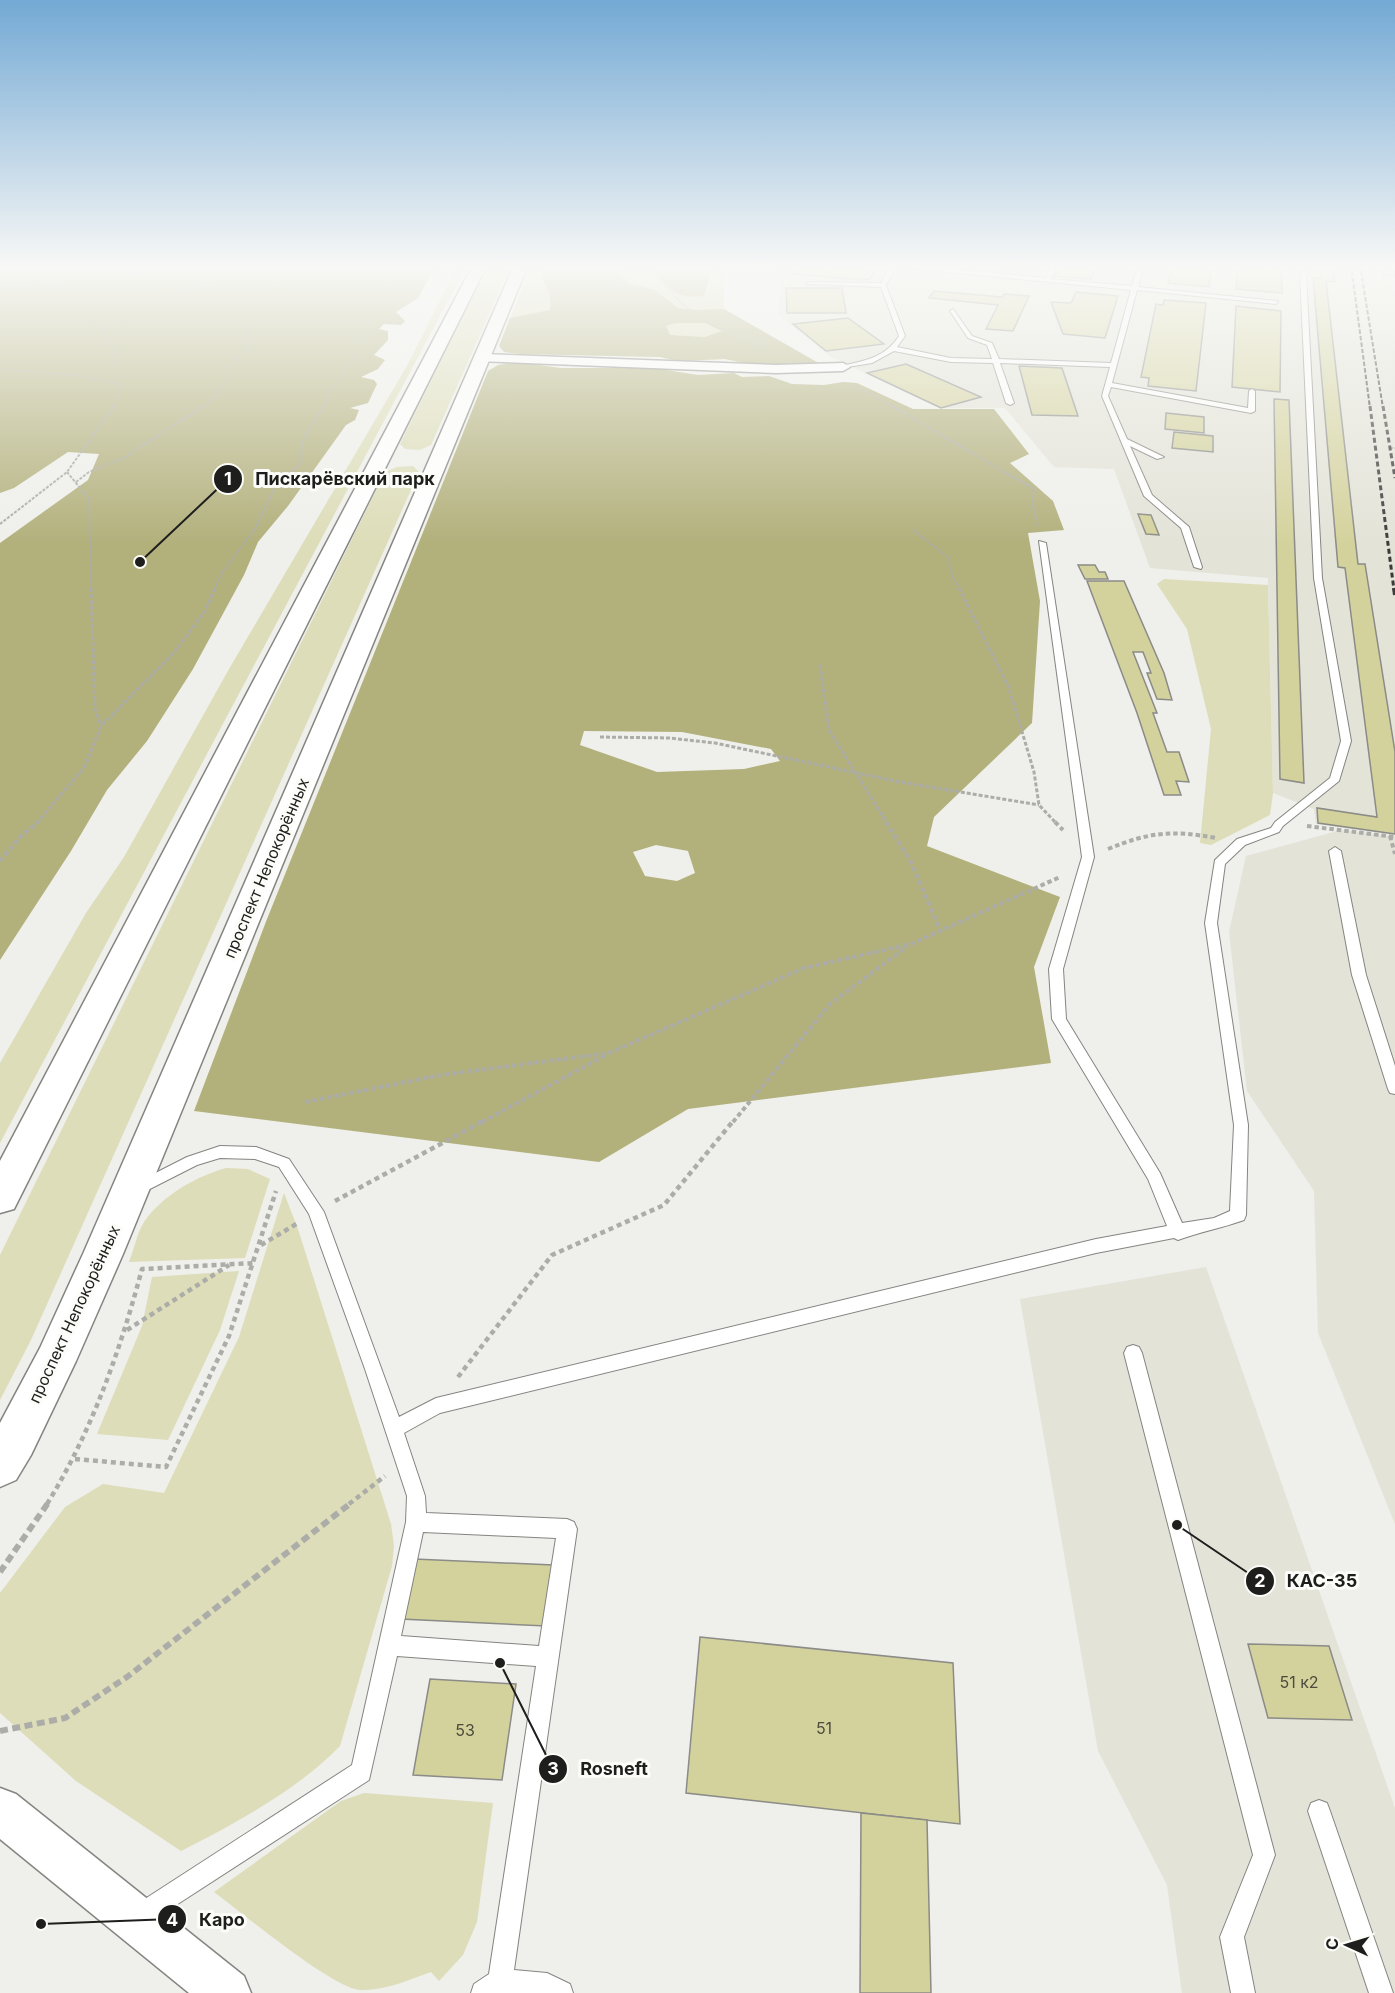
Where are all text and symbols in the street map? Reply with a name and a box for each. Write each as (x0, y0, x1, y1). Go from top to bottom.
callout: Пискарёвский парк (213, 461, 447, 497)
text: 1 (224, 468, 232, 489)
text: Пискарёвский парк (255, 468, 435, 489)
street label: проспект Непокорённых (219, 775, 313, 961)
street label: проспект Непокорённых (24, 1222, 124, 1406)
callout: КАС-35 (1245, 1563, 1369, 1599)
text: 2 (1254, 1570, 1266, 1591)
text: КАС-35 (1287, 1570, 1357, 1591)
house number: 51 к2 (1279, 1672, 1319, 1692)
house number: 51 (816, 1718, 832, 1738)
house number: 53 (455, 1720, 475, 1740)
callout: Rosneft (538, 1751, 660, 1787)
text: 3 (547, 1758, 559, 1779)
text: Rosneft (580, 1758, 648, 1779)
callout: Каро (157, 1901, 257, 1937)
text: 4 (166, 1909, 178, 1930)
text: Каро (199, 1909, 245, 1930)
north arrow (1317, 1915, 1377, 1975)
text: С (1322, 1937, 1342, 1951)

